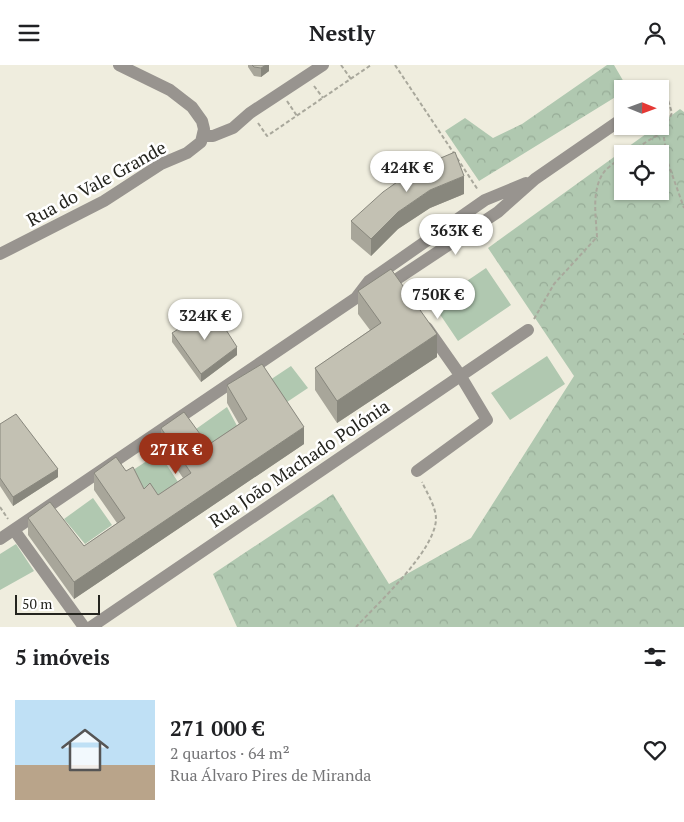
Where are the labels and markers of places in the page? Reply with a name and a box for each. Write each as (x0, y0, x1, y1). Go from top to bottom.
pin: 424K € (366, 151, 448, 193)
pin: 363K € (415, 213, 497, 256)
pin: 750K € (397, 277, 479, 320)
pin: 324K € (164, 299, 246, 341)
pin: 271K € (135, 433, 217, 475)

